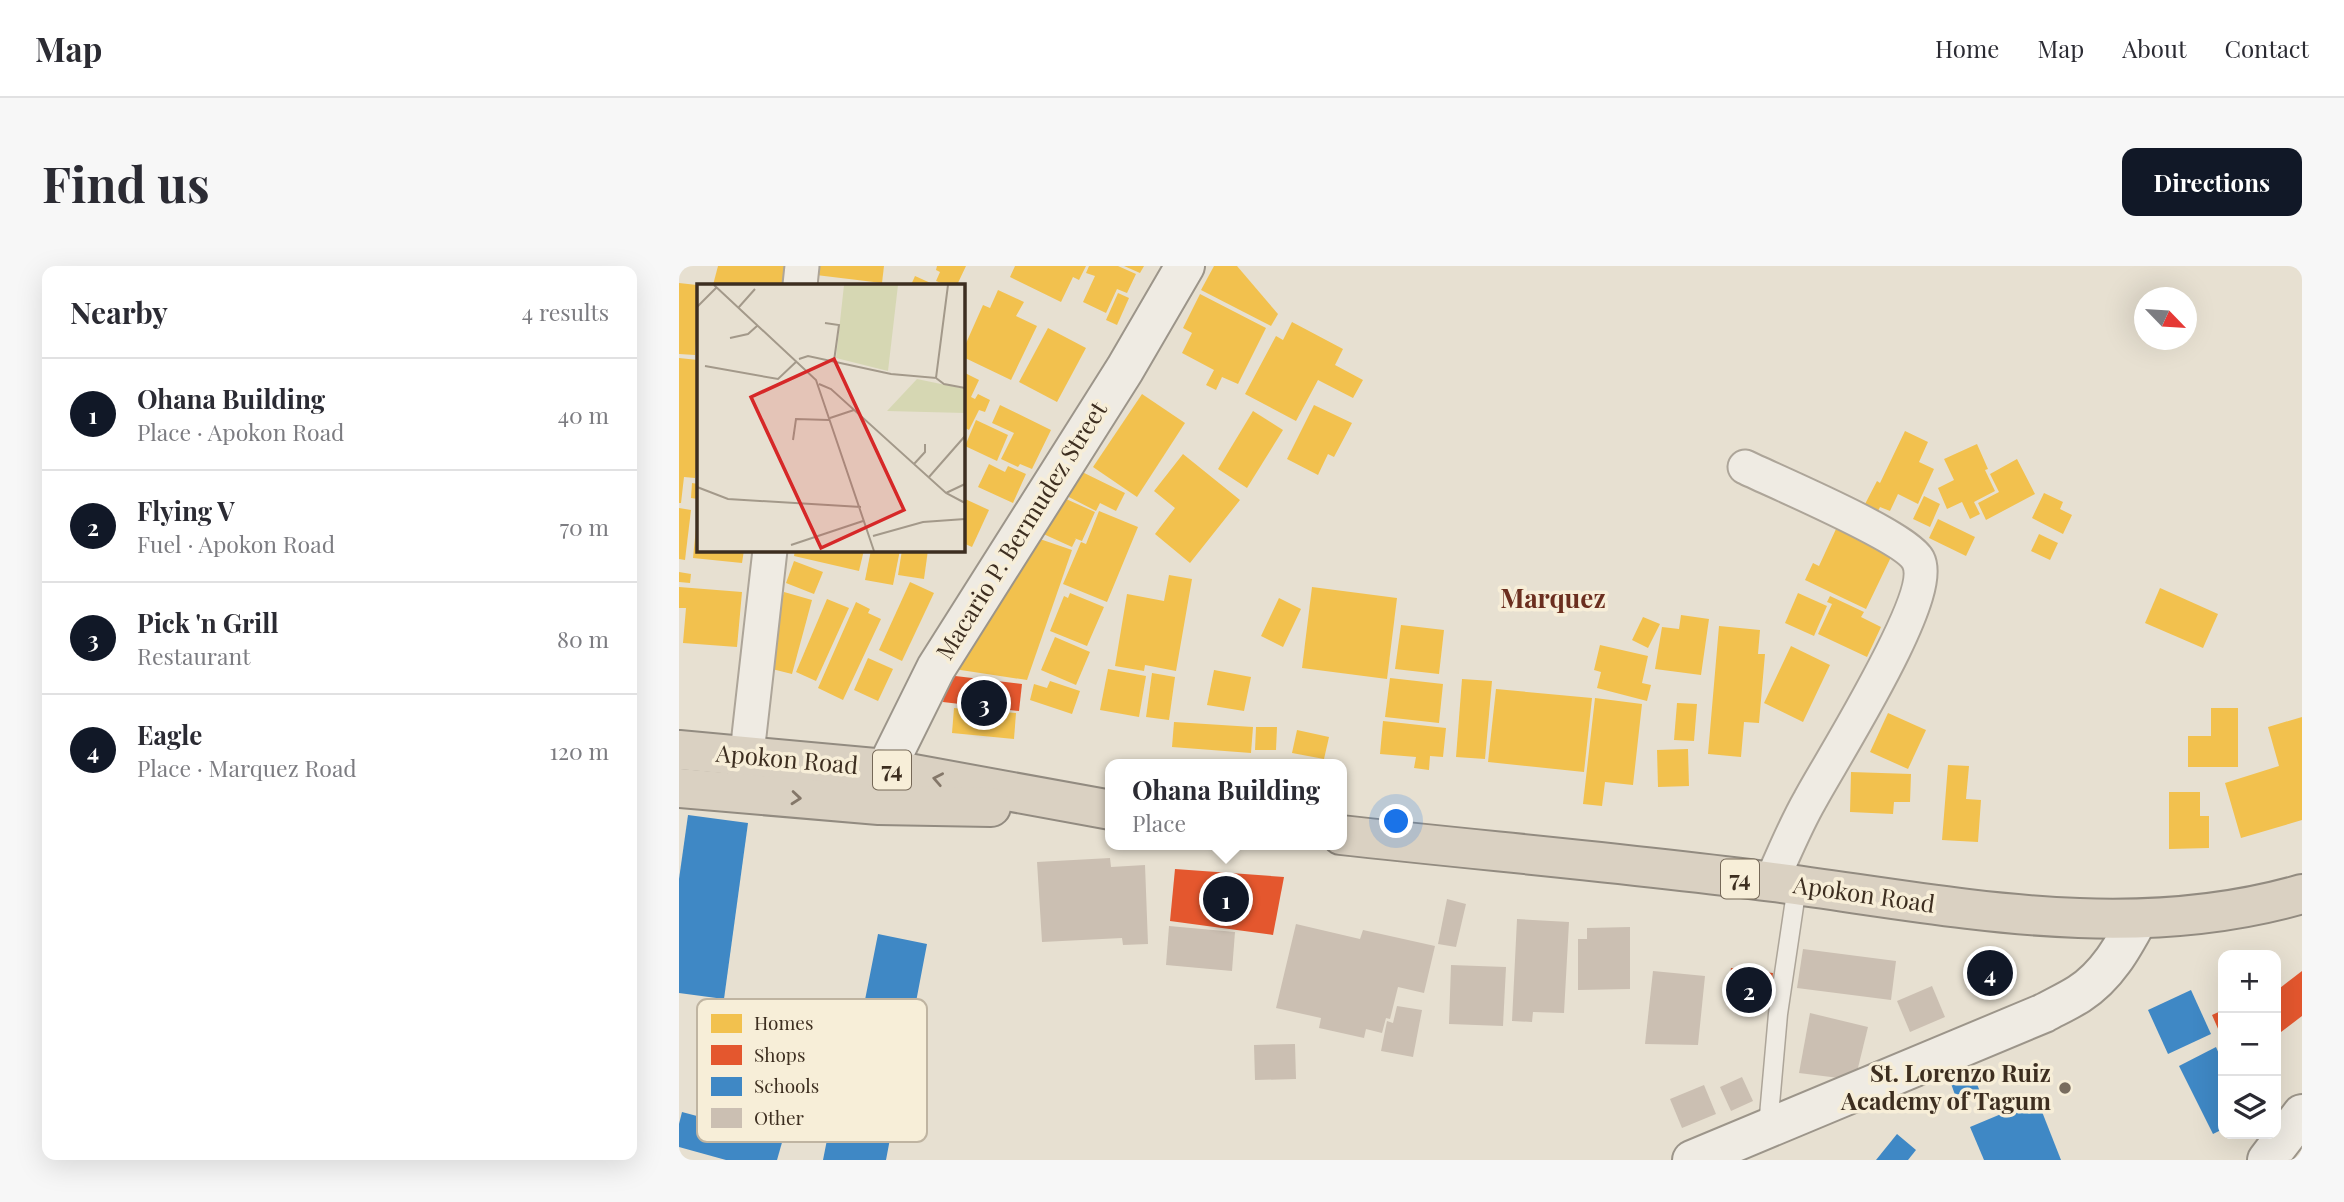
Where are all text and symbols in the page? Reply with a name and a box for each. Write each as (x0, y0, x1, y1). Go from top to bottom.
text: Map (35, 26, 102, 70)
text: Home (1935, 32, 1999, 64)
text: Map (2037, 32, 2084, 64)
text: About (2122, 32, 2186, 64)
text: Contact (2224, 32, 2309, 64)
button: Directions (2122, 148, 2302, 216)
text: Find us (42, 150, 210, 215)
inset map (697, 284, 964, 551)
north arrow (2134, 287, 2197, 350)
text: Nearby (70, 292, 168, 332)
text: 4 results (522, 296, 609, 327)
text: Ohana Building (137, 381, 325, 416)
street label: Macario P. Bermudez Street (928, 394, 1113, 665)
text: 1 (89, 399, 97, 430)
text: 40 m (558, 399, 609, 430)
text: Place · Apokon Road (137, 416, 344, 447)
text: Flying V (137, 493, 235, 528)
text: 2 (87, 511, 99, 542)
text: 70 m (560, 511, 609, 542)
text: Fuel · Apokon Road (137, 528, 335, 559)
district label: Marquez (1500, 580, 1606, 615)
text: Pick 'n Grill (137, 605, 279, 640)
text: 3 (87, 623, 99, 654)
text: 80 m (557, 623, 609, 654)
text: Restaurant (137, 640, 250, 671)
pin: 3 (961, 677, 1007, 729)
text: Eagle (137, 717, 202, 752)
text: 4 (87, 735, 99, 766)
text: 120 m (550, 735, 609, 766)
street label: Apokon Road (714, 736, 860, 780)
road number: 74 (873, 750, 911, 790)
text: Place · Marquez Road (137, 752, 357, 783)
popup (1105, 759, 1347, 850)
one-way arrow (932, 772, 944, 787)
text: Ohana Building (1132, 772, 1320, 807)
one-way arrow (791, 790, 802, 805)
your location (1379, 804, 1413, 838)
text: Place (1132, 807, 1186, 838)
road number: 74 (1721, 860, 1759, 898)
street label: Apokon Road (1790, 867, 1937, 919)
pin: 1 (1203, 873, 1249, 925)
pin: 4 (1967, 947, 2013, 999)
map controls (2218, 950, 2281, 1139)
button: + (2218, 950, 2281, 1013)
pin: 2 (1726, 964, 1772, 1016)
legend (697, 999, 927, 1142)
text: Homes (754, 1009, 813, 1035)
button: − (2218, 1013, 2281, 1076)
text: Shops (754, 1041, 805, 1067)
place label: St. Lorenzo Ruiz Academy of Tagum (1840, 1056, 2051, 1116)
text: Schools (754, 1072, 819, 1098)
button: layers (2218, 1076, 2281, 1139)
marker: St. Lorenzo Ruiz Academy of Tagum (2057, 1080, 2073, 1096)
text: Other (754, 1104, 805, 1130)

